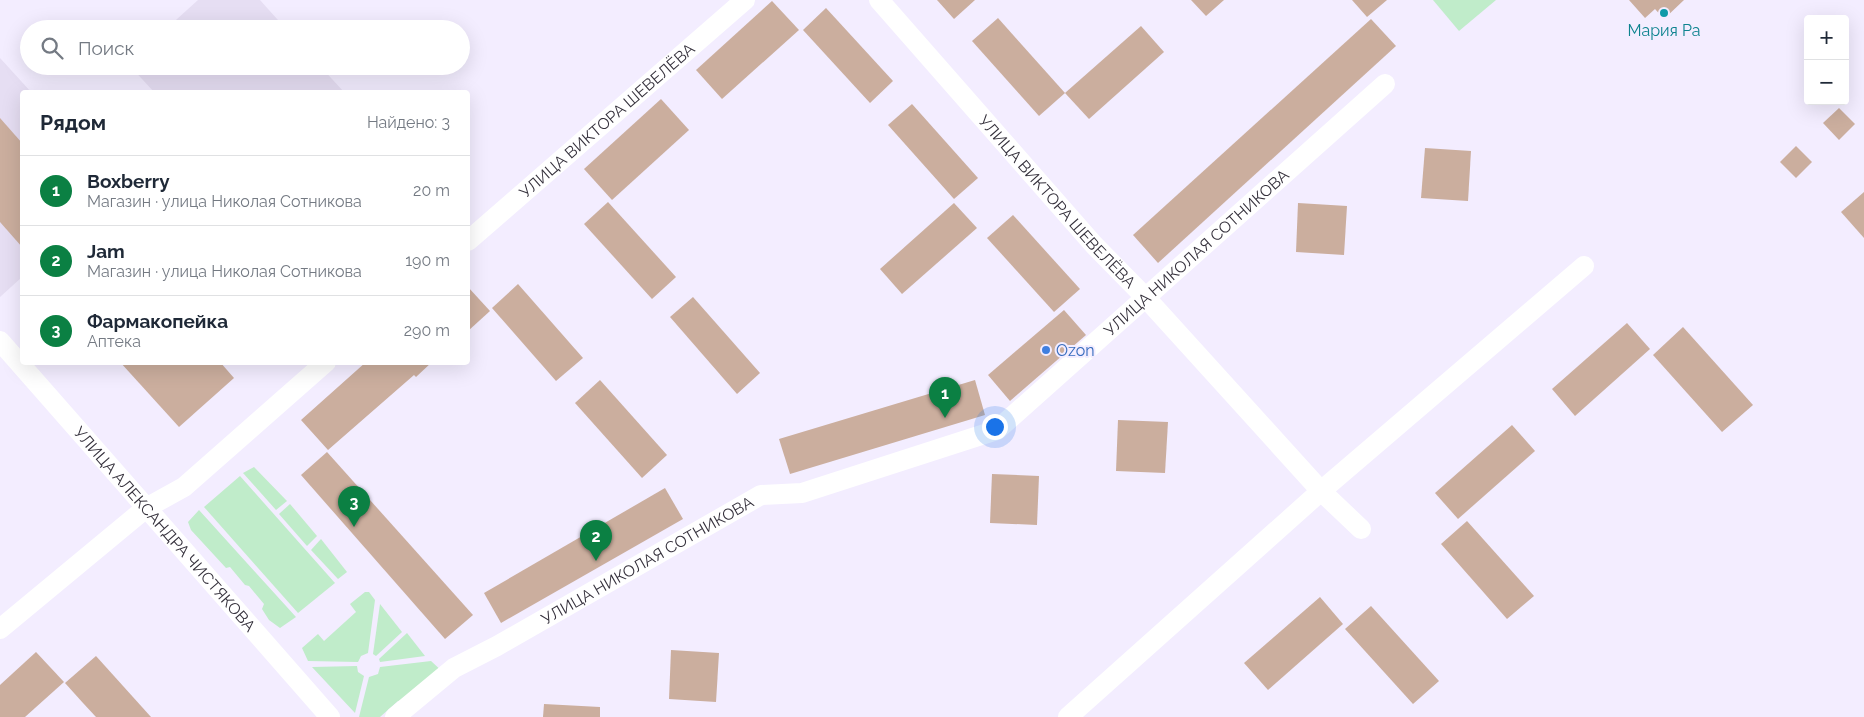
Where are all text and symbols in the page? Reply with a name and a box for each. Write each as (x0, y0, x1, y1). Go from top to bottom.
marker: Мария Ра (1658, 7, 1670, 19)
map controls (1804, 15, 1849, 105)
button: + (1804, 15, 1849, 60)
search box (20, 20, 470, 75)
place label: Мария Ра (1628, 21, 1701, 40)
icon: search (38, 34, 66, 62)
text: Поиск (78, 37, 134, 59)
street label: УЛИЦА ВИКТОРА ШЕВЕЛЁВА (515, 39, 698, 202)
button: − (1804, 60, 1849, 105)
text: Рядом (40, 110, 106, 135)
street label: УЛИЦА ВИКТОРА ШЕВЕЛЁВА (975, 111, 1140, 292)
text: Найдено: 3 (367, 113, 450, 132)
street label: УЛИЦА НИКОЛАЯ СОТНИКОВА (1100, 165, 1293, 340)
text: Boxberry (87, 170, 170, 192)
text: 1 (52, 181, 60, 200)
text: 20 m (413, 181, 450, 200)
text: Магазин · улица Николая Сотникова (87, 192, 362, 211)
text: Jam (87, 240, 125, 262)
text: 2 (51, 251, 61, 270)
text: 190 m (405, 251, 450, 270)
text: Магазин · улица Николая Сотникова (87, 262, 362, 281)
text: Фармакопейка (87, 310, 228, 332)
text: 3 (52, 321, 60, 340)
text: 290 m (404, 321, 450, 340)
text: Аптека (87, 332, 141, 351)
place label: Ozon (1056, 341, 1095, 360)
marker: Ozon (1040, 344, 1052, 356)
pin: 1 (929, 377, 961, 418)
your location (982, 414, 1008, 440)
street label: УЛИЦА АЛЕКСАНДРА ЧИСТЯКОВА (70, 423, 260, 635)
pin: 3 (338, 486, 370, 527)
street label: УЛИЦА НИКОЛАЯ СОТНИКОВА (538, 492, 757, 628)
pin: 2 (580, 520, 612, 561)

